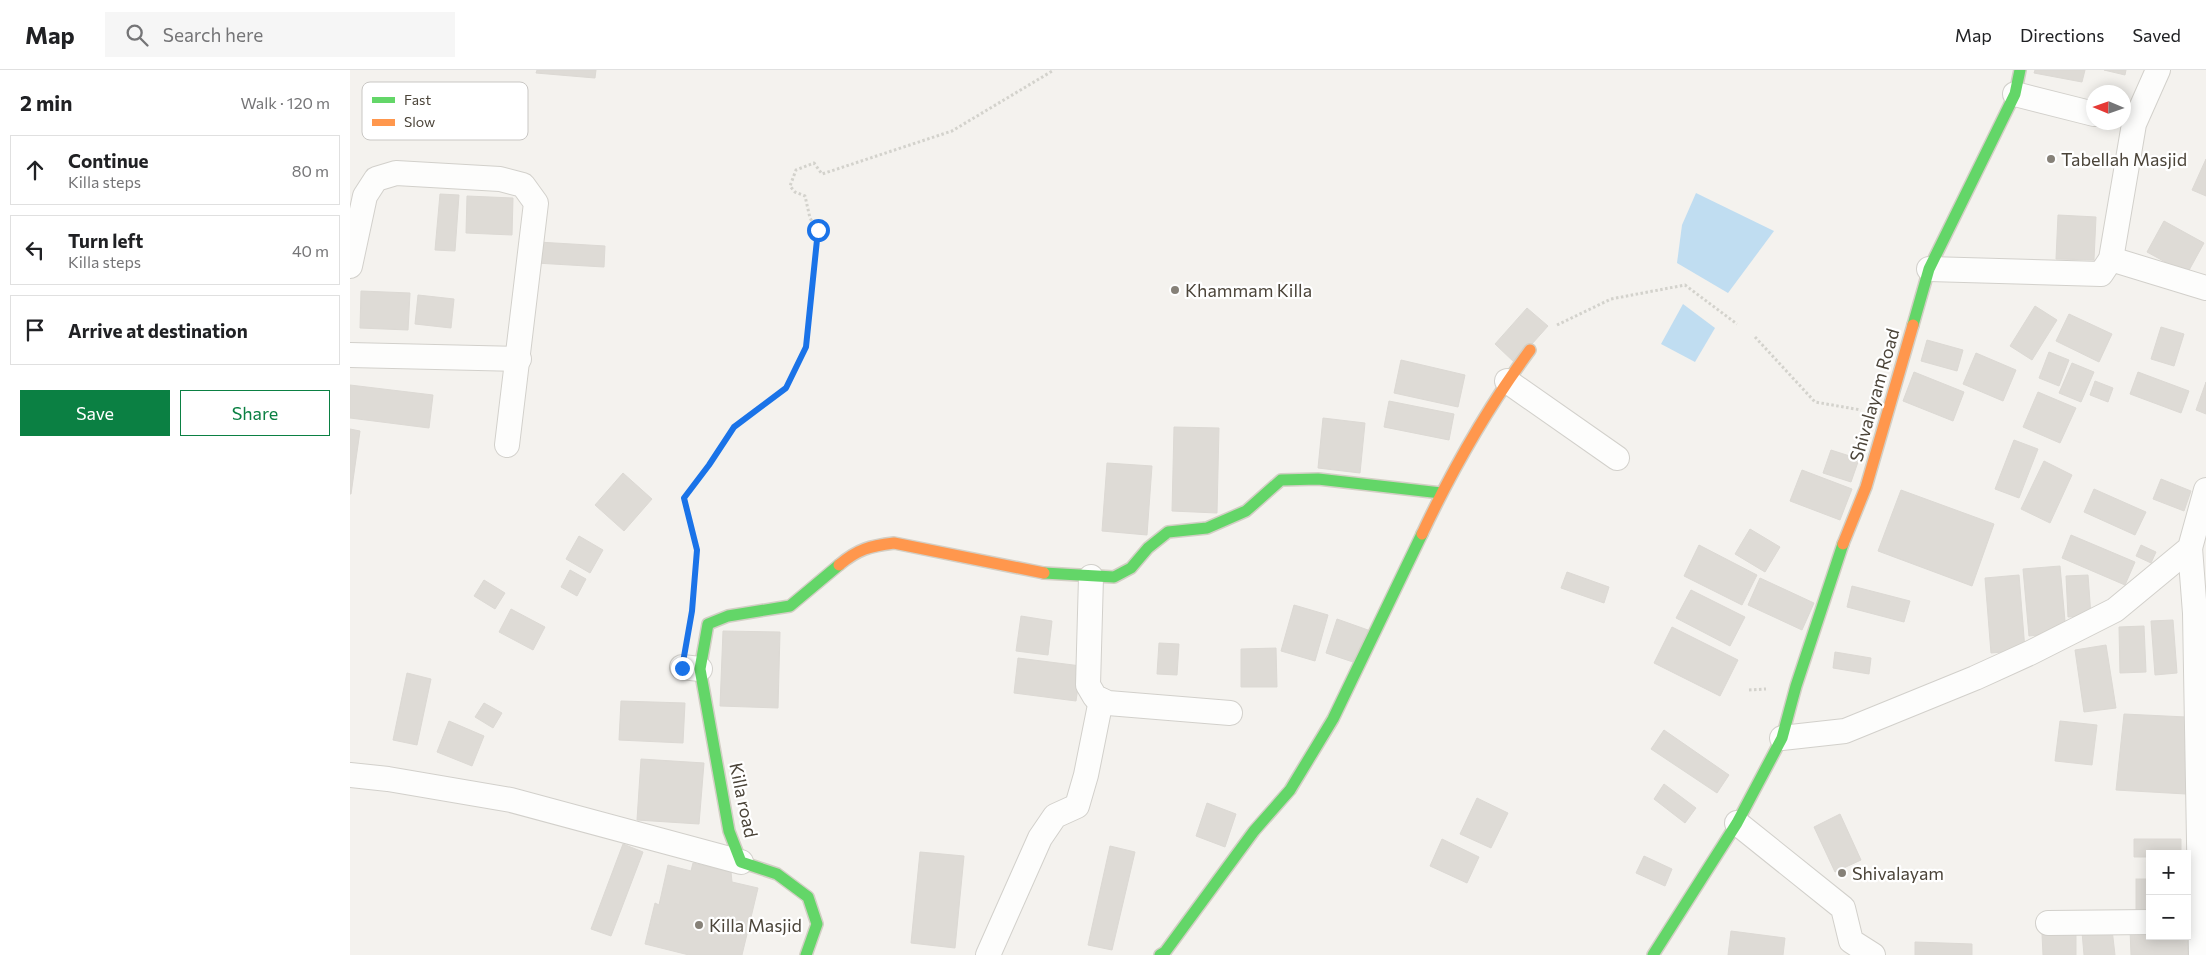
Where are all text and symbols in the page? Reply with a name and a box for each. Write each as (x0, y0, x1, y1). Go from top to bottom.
search box (105, 12, 455, 57)
text: Map (25, 20, 75, 49)
icon: search (123, 21, 151, 49)
text: Search here (163, 23, 263, 46)
text: Map (1955, 24, 1992, 46)
text: Directions (2020, 24, 2104, 46)
text: Saved (2132, 24, 2181, 46)
legend (362, 82, 528, 140)
north arrow (2086, 85, 2131, 130)
text: 2 min (20, 90, 72, 115)
text: Fast (404, 91, 431, 108)
text: Walk · 120 m (240, 93, 330, 112)
text: Slow (404, 113, 435, 130)
place label: Tabellah Masjid (2061, 148, 2187, 170)
text: Continue (68, 149, 148, 172)
marker: Tabellah Masjid (2045, 153, 2057, 165)
icon: ahead (21, 156, 49, 184)
text: 80 m (292, 161, 329, 180)
text: Killa steps (68, 172, 141, 191)
route start (807, 219, 830, 242)
text: Turn left (68, 229, 143, 252)
icon: left (21, 236, 49, 264)
text: 40 m (292, 241, 329, 260)
text: Killa steps (68, 252, 141, 271)
place label: Khammam Killa (1185, 279, 1312, 301)
marker: Khammam Killa (1169, 284, 1181, 296)
icon: arrive (21, 316, 49, 344)
text: Arrive at destination (68, 319, 248, 342)
street label: Shivalayam Road (1844, 326, 1904, 464)
button: Save (20, 390, 170, 436)
button: Share (180, 390, 330, 436)
route end (671, 657, 694, 680)
street label: Killa road (725, 760, 763, 840)
map controls (2146, 850, 2191, 940)
button: + (2146, 850, 2191, 895)
place label: Shivalayam (1852, 862, 1944, 884)
marker: Shivalayam (1836, 867, 1848, 879)
button: − (2146, 895, 2191, 940)
place label: Killa Masjid (709, 914, 802, 936)
marker: Killa Masjid (693, 919, 705, 931)

